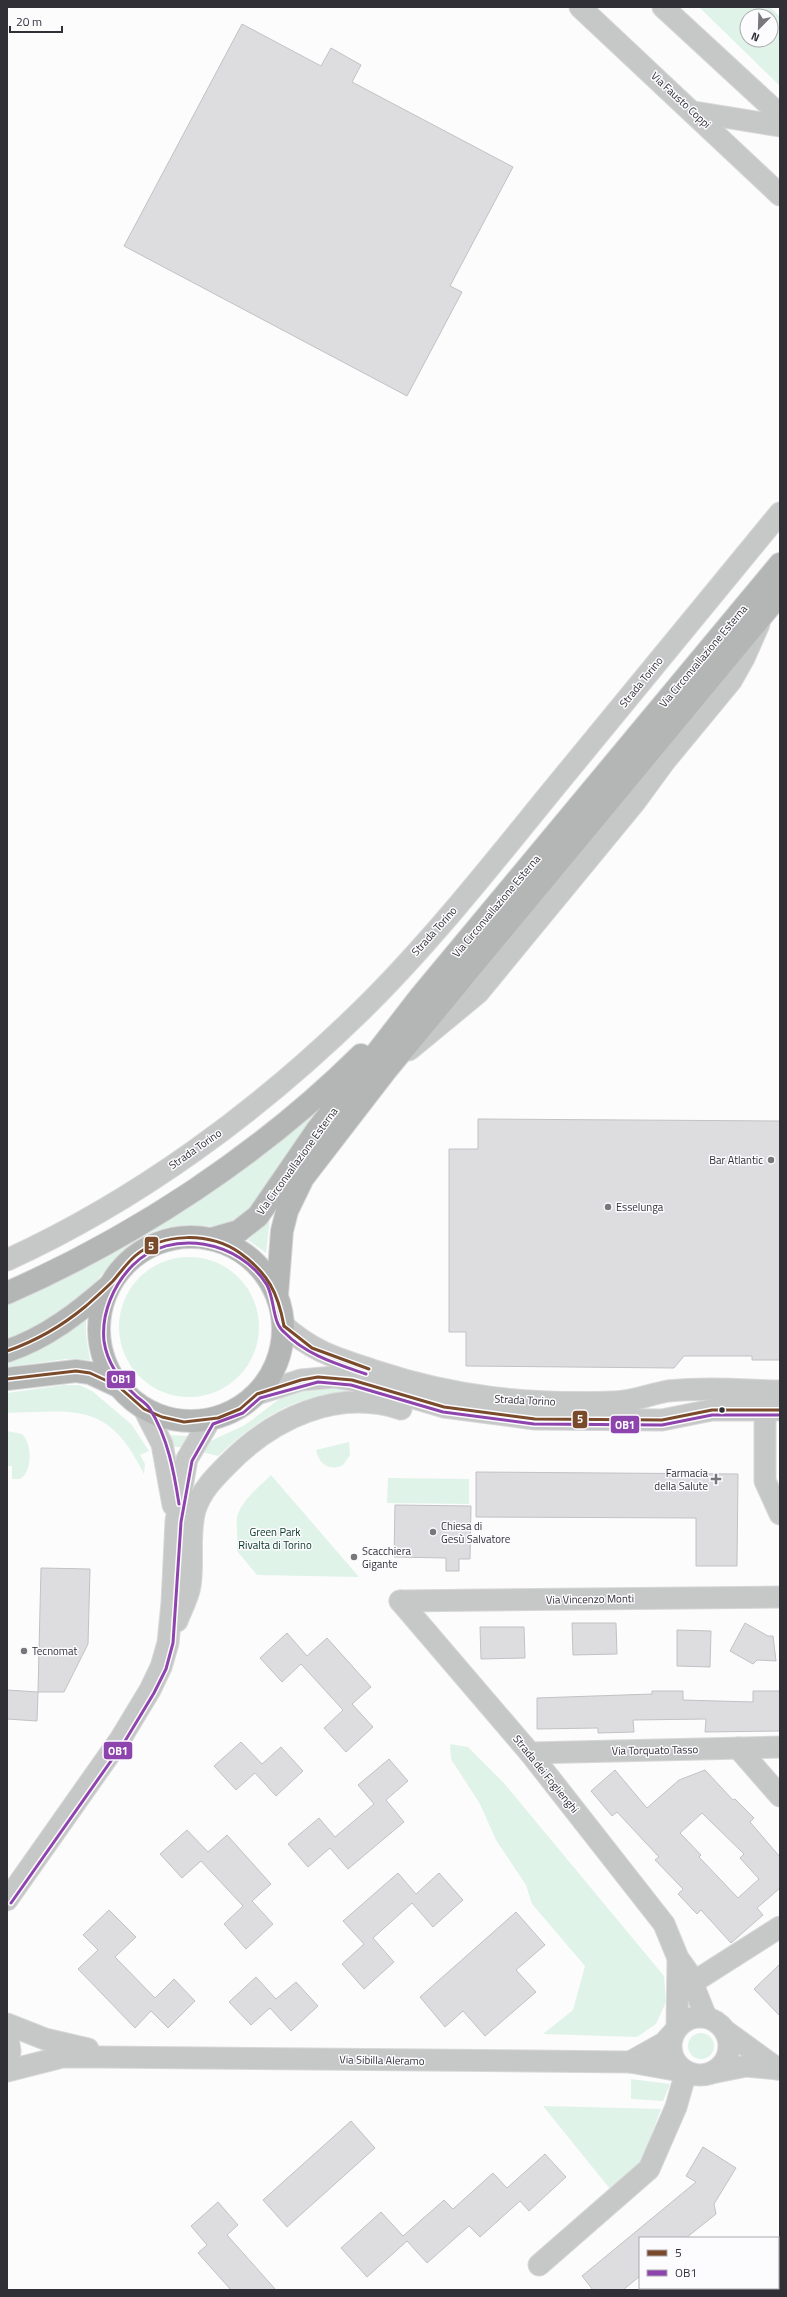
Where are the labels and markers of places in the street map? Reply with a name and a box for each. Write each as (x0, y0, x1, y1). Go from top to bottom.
place label: Bar Atlantic (709, 1152, 763, 1168)
marker: Bar Atlantic (766, 1155, 776, 1165)
place label: Esselunga (616, 1199, 664, 1215)
marker: Esselunga (603, 1202, 613, 1212)
unlabelled marker (717, 1405, 727, 1415)
place label: Farmacia della Salute (654, 1465, 708, 1494)
marker: Farmacia della Salute (711, 1474, 721, 1484)
place label: Chiesa di Gesù Salvatore (441, 1518, 511, 1547)
marker: Chiesa di Gesù Salvatore (428, 1527, 438, 1537)
place label: Scacchiera Gigante (362, 1543, 411, 1572)
marker: Scacchiera Gigante (349, 1552, 359, 1562)
place label: Tecnomat (32, 1643, 78, 1659)
marker: Tecnomat (19, 1646, 29, 1656)

